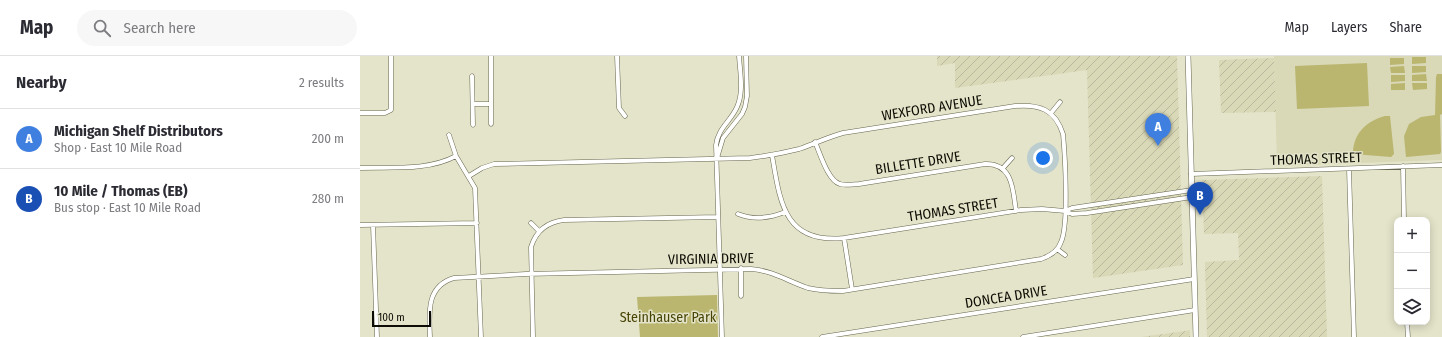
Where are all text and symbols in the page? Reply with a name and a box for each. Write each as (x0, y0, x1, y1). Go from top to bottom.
search box (77, 10, 357, 46)
text: Map (20, 16, 53, 39)
icon: search (91, 17, 113, 39)
text: Search here (123, 19, 196, 37)
text: Map (1285, 19, 1309, 36)
text: Layers (1331, 19, 1367, 36)
text: Share (1389, 19, 1422, 36)
text: Nearby (16, 72, 67, 93)
text: 2 results (299, 75, 344, 90)
street label: WEXFORD AVENUE (880, 92, 984, 124)
pin: A (1145, 113, 1171, 146)
text: Michigan Shelf Distributors (54, 122, 223, 140)
text: A (25, 131, 33, 146)
text: 200 m (312, 131, 344, 146)
text: Shop · East 10 Mile Road (54, 140, 182, 155)
street label: BILLETTE DRIVE (874, 148, 962, 178)
your location (1033, 148, 1053, 168)
street label: THOMAS STREET (1270, 149, 1363, 169)
text: 10 Mile / Thomas (EB) (54, 182, 187, 200)
pin: B (1187, 182, 1213, 215)
text: B (25, 191, 33, 206)
text: 280 m (312, 191, 344, 206)
street label: THOMAS STREET (906, 194, 1000, 226)
text: Bus stop · East 10 Mile Road (54, 200, 201, 215)
map controls (1394, 217, 1430, 325)
button: + (1394, 217, 1430, 253)
street label: VIRGINIA DRIVE (668, 250, 755, 268)
button: − (1394, 253, 1430, 289)
street label: DONCEA DRIVE (964, 282, 1049, 312)
button: layers (1394, 289, 1430, 325)
scale bar (372, 309, 431, 328)
park label: Steinhauser Park (620, 309, 717, 326)
text: 100 m (378, 311, 405, 324)

